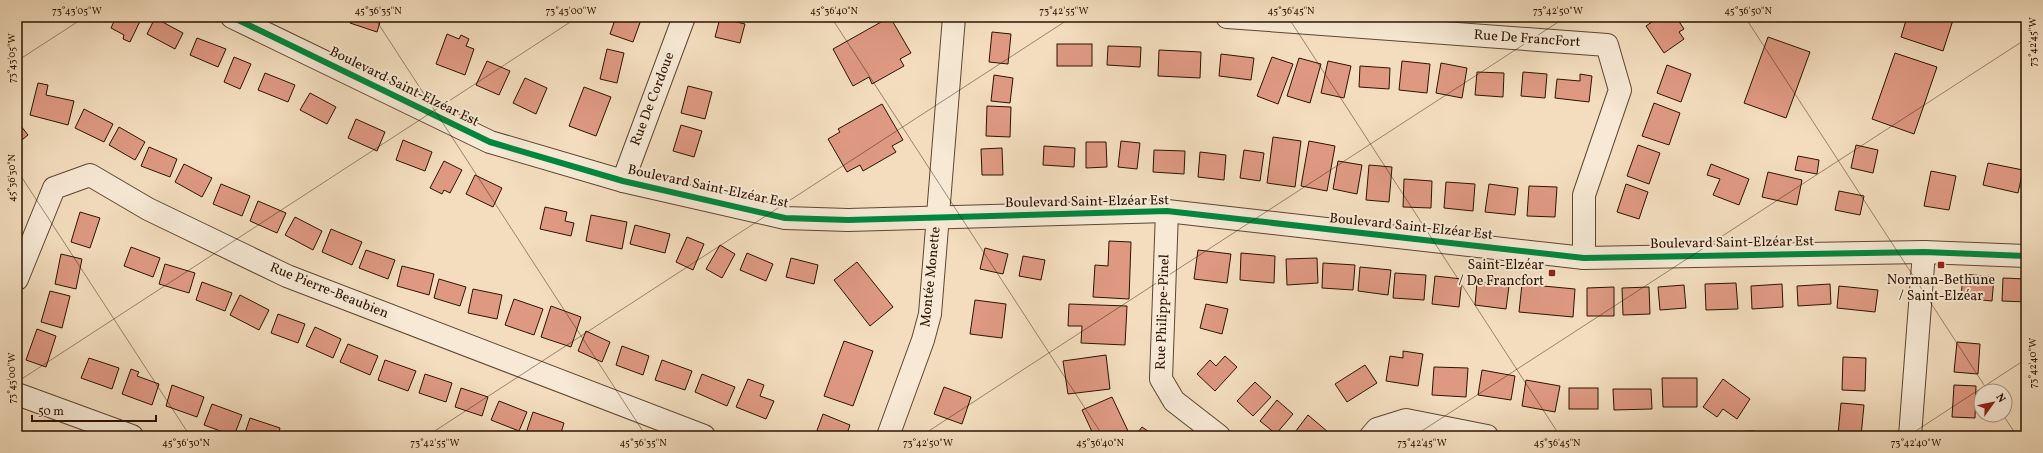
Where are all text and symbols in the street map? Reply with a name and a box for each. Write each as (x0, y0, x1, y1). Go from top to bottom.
text: 73°43'05"W (52, 4, 102, 18)
text: 45°36'35"N (354, 4, 402, 18)
text: 73°43'00"W (545, 4, 597, 18)
text: 45°36'40"N (810, 4, 859, 18)
text: 73°42'55"W (1039, 4, 1089, 18)
text: 45°36'45"N (1268, 4, 1315, 18)
text: 73°42'50"W (1533, 4, 1583, 18)
text: 45°36'50"N (1724, 4, 1772, 18)
text: 73°42'45"W (2026, 17, 2040, 67)
street label: Rue De FrancFort (1473, 26, 1581, 52)
text: 73°43'05"W (5, 33, 19, 83)
street label: Boulevard Saint-Elzéar Est (326, 42, 482, 132)
street label: Rue De Cordoue (626, 49, 680, 149)
text: 45°36'30"N (5, 153, 19, 202)
street label: Boulevard Saint-Elzéar Est (626, 161, 790, 213)
street label: Boulevard Saint-Elzéar Est (1005, 191, 1169, 213)
street label: Boulevard Saint-Elzéar Est (1328, 209, 1494, 245)
street label: Montée Monette (916, 226, 946, 328)
street label: Boulevard Saint-Elzéar Est (1650, 232, 1814, 254)
street label: Rue Philippe-Pinel (1151, 254, 1175, 370)
place label: Saint-Elzéar / De Francfort (1459, 256, 1544, 291)
street label: Rue Pierre-Beaubien (267, 258, 391, 324)
marker: Norman-Bethune / Saint-Elzéar (1936, 260, 1946, 270)
marker: Saint-Elzéar / De Francfort (1547, 268, 1557, 278)
place label: Norman-Bethune / Saint-Elzéar (1887, 271, 1996, 306)
text: 73°42'40"W (2026, 338, 2040, 388)
text: 73°43'00"W (5, 352, 19, 404)
north arrow (1973, 383, 2013, 423)
text: N (1992, 391, 2009, 406)
scale bar (32, 397, 156, 423)
text: 50 m (38, 404, 64, 420)
text: 45°36'30"N (162, 436, 211, 450)
text: 73°42'55"W (410, 436, 460, 450)
text: 45°36'35"N (619, 436, 667, 450)
text: 73°42'50"W (903, 436, 953, 450)
text: 45°36'40"N (1076, 436, 1125, 450)
text: 73°42'45"W (1397, 436, 1447, 450)
text: 45°36'45"N (1534, 436, 1581, 450)
text: 73°42'40"W (1891, 436, 1941, 450)

